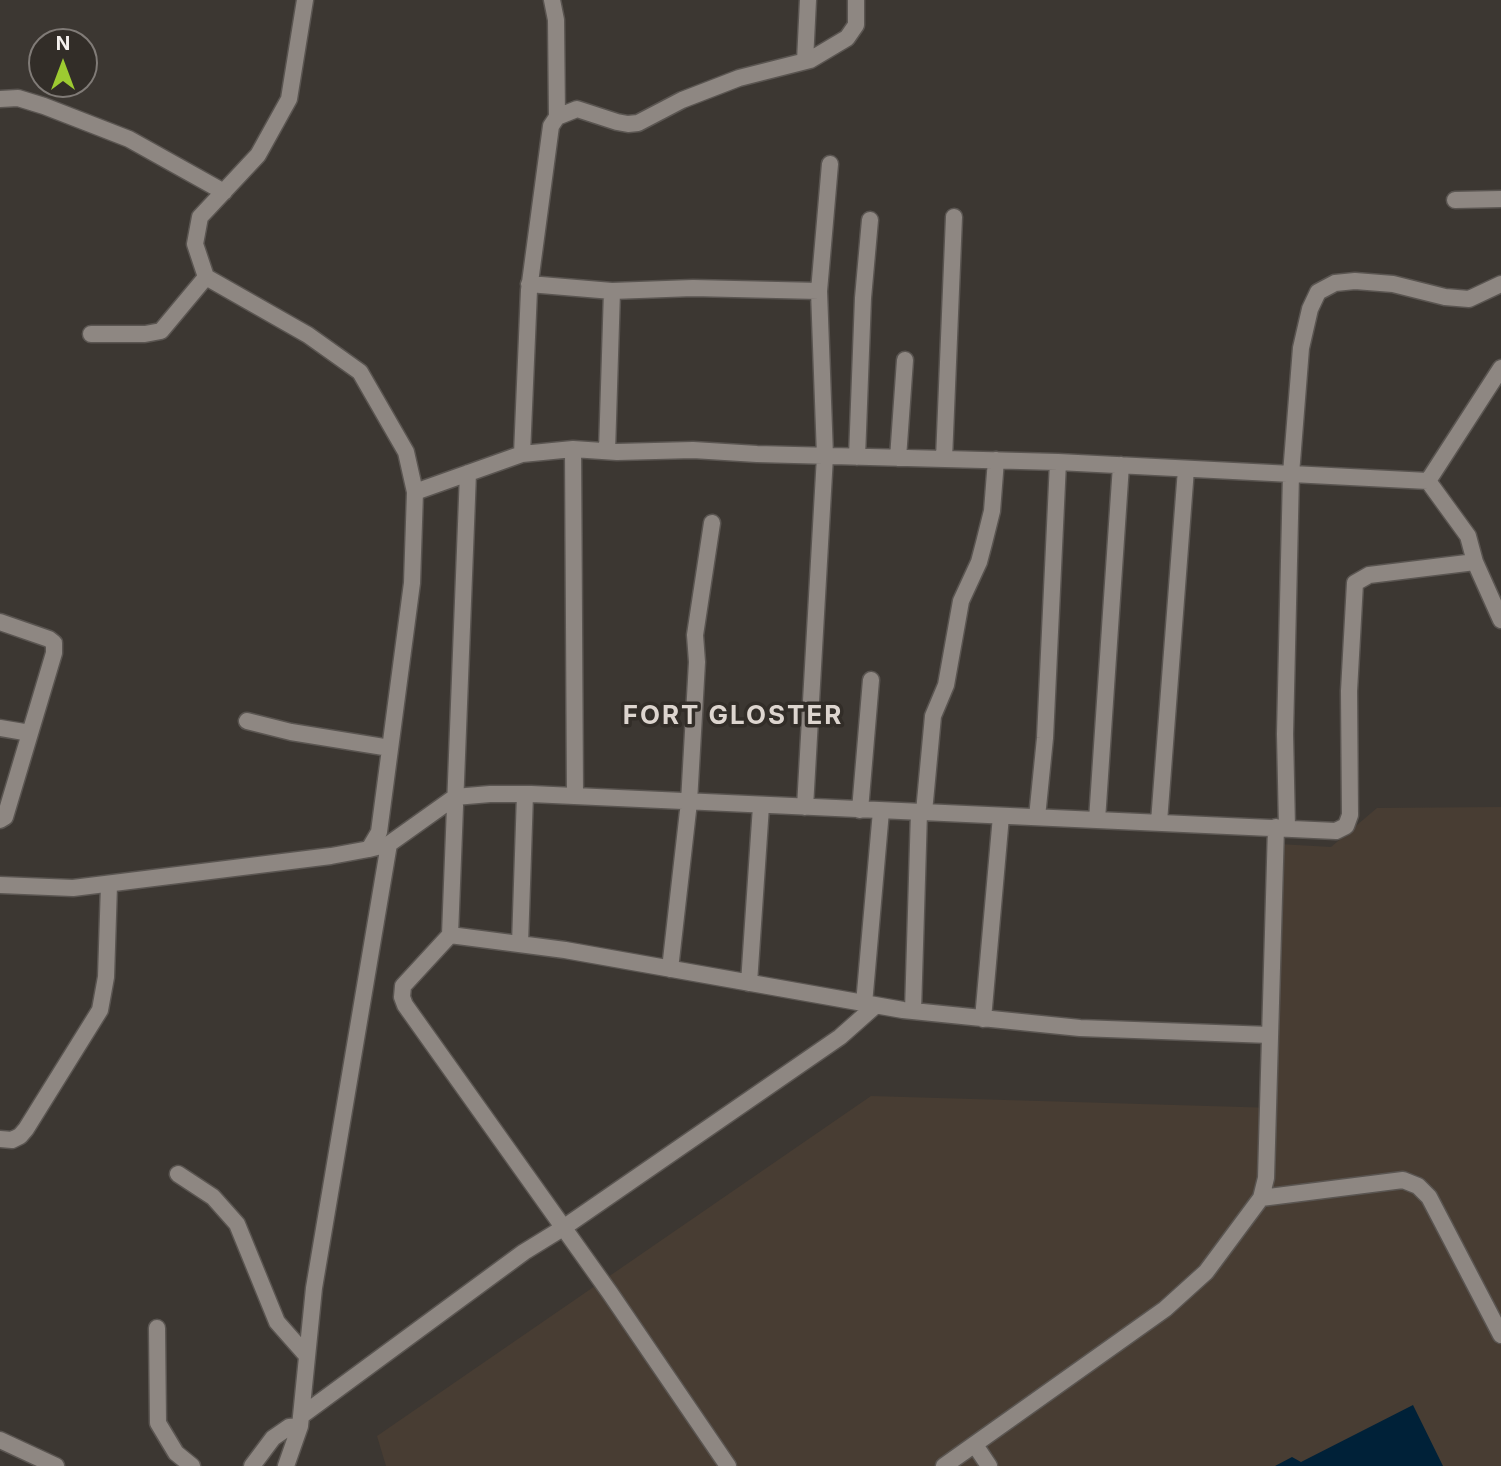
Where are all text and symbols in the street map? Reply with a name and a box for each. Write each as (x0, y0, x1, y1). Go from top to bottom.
north arrow (28, 28, 98, 98)
text: N (56, 32, 70, 55)
district label: FORT GLOSTER (624, 700, 842, 732)

